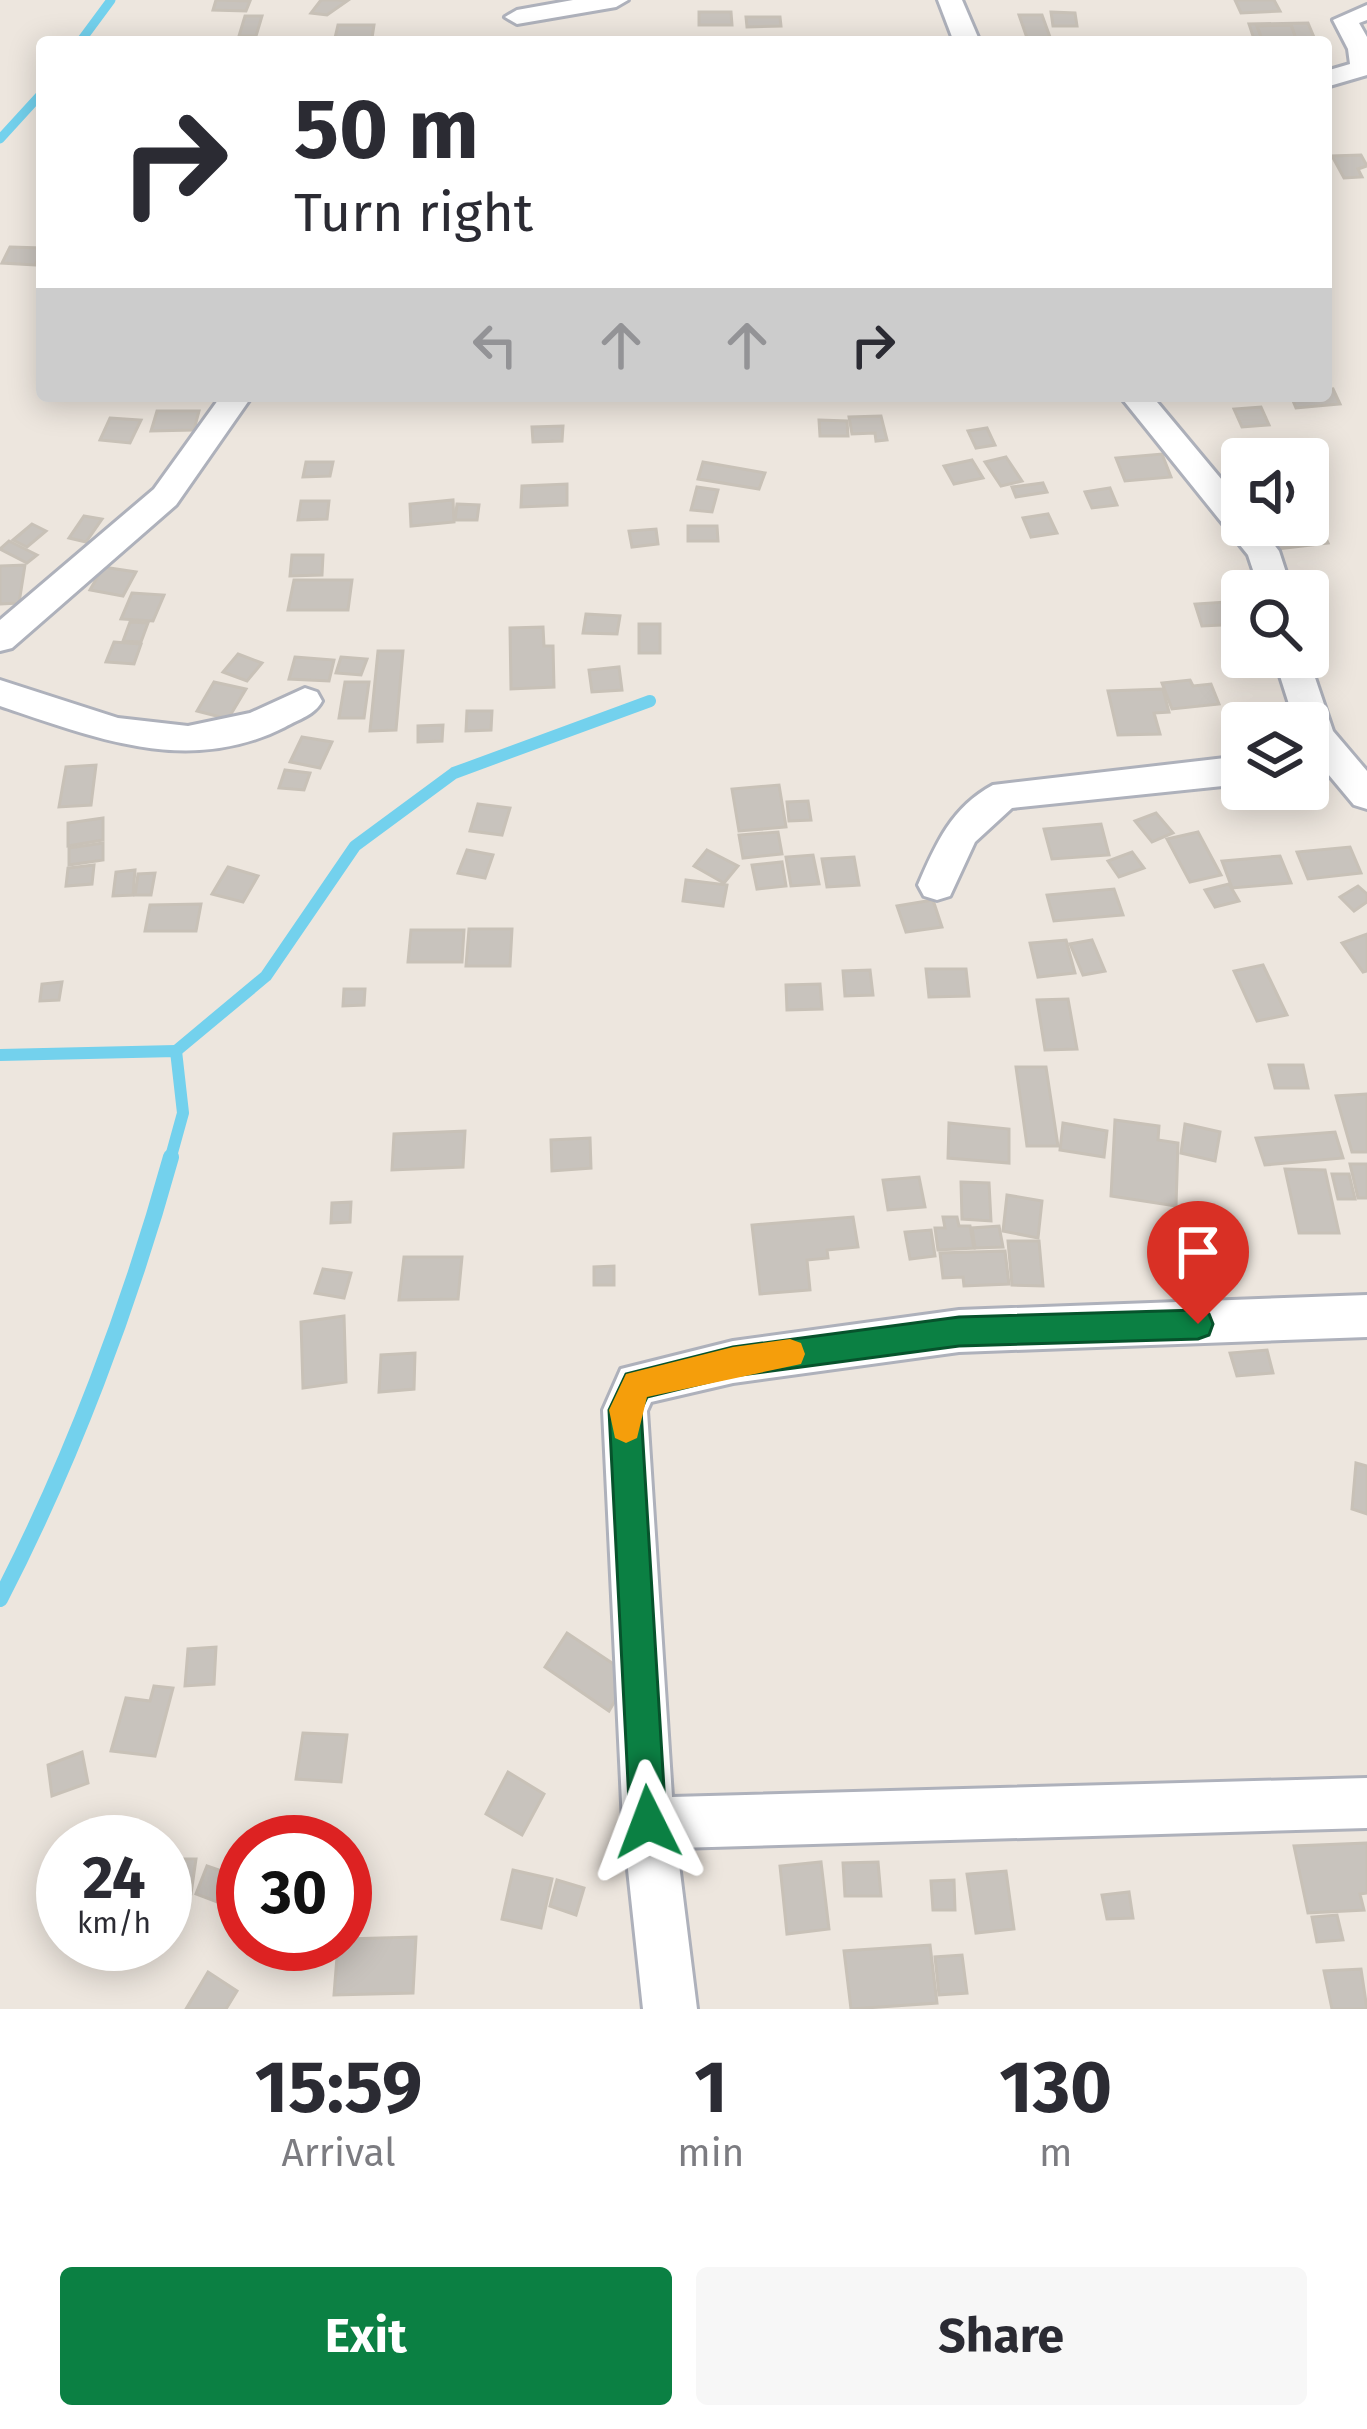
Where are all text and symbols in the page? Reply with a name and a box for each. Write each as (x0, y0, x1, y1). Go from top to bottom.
text: 50 m (294, 79, 479, 180)
icon: right (96, 84, 252, 240)
text: Turn right (294, 181, 533, 245)
icon: left (462, 312, 528, 378)
icon: ahead (588, 312, 654, 378)
icon: ahead (714, 312, 780, 378)
icon: right (840, 312, 906, 378)
map controls (1221, 438, 1329, 810)
button: sound (1221, 438, 1329, 546)
button: search (1221, 570, 1329, 678)
button: layers (1221, 702, 1329, 810)
pin (1147, 1201, 1249, 1324)
icon: arrive (1165, 1219, 1231, 1285)
position arrow (585, 1759, 711, 1885)
speed limit sign: 30 (216, 1815, 372, 1971)
text: 24 (82, 1842, 146, 1914)
text: km/h (77, 1905, 151, 1941)
text: 15:59 (255, 2045, 422, 2131)
text: 1 (694, 2045, 728, 2131)
text: 130 (999, 2045, 1112, 2131)
text: Arrival (281, 2130, 396, 2176)
text: min (677, 2130, 744, 2176)
text: m (1039, 2130, 1072, 2176)
button: Exit (60, 2267, 672, 2405)
button: Share (696, 2267, 1307, 2405)

